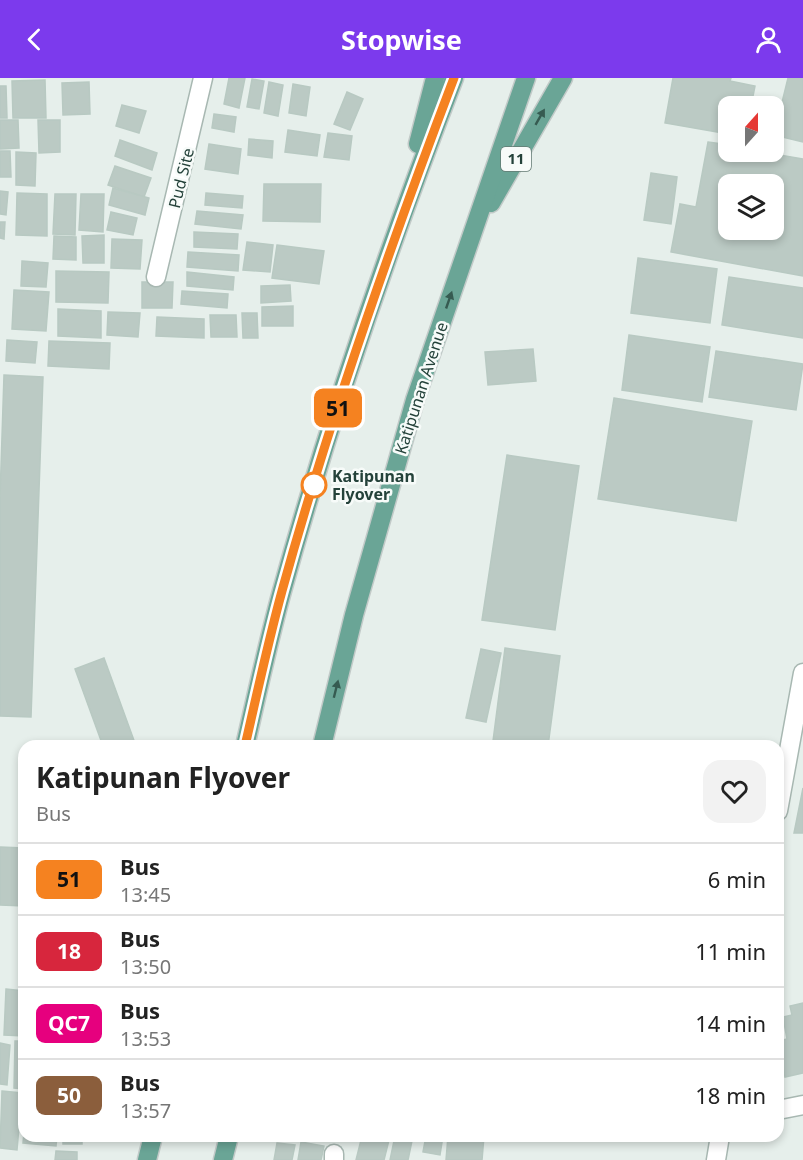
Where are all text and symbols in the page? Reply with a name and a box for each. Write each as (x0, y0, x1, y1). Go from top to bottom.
text: Stopwise (341, 21, 462, 58)
icon: back (18, 23, 51, 56)
icon: person (752, 23, 785, 56)
north arrow (718, 96, 784, 162)
map controls (718, 96, 784, 240)
one-way arrow (535, 109, 546, 125)
street label: Pud Site (163, 146, 199, 210)
road number: 11 (501, 147, 531, 171)
button: layers (718, 174, 784, 240)
one-way arrow (445, 291, 455, 309)
street label: Katipunan Avenue (389, 319, 453, 457)
line badge: 51 (311, 388, 365, 428)
text: 51 (326, 394, 350, 422)
place label: Katipunan Flyover (332, 465, 415, 505)
marker: Katipunan Flyover (301, 472, 327, 498)
one-way arrow (331, 679, 341, 698)
text: Katipunan Flyover (36, 758, 290, 796)
button: heart (703, 760, 766, 823)
text: Bus (36, 800, 71, 827)
text: Bus (120, 851, 160, 881)
text: 6 min (708, 864, 766, 894)
text: 51 (57, 865, 81, 893)
text: 13:45 (120, 881, 171, 908)
text: Bus (120, 923, 160, 953)
text: 11 min (695, 936, 766, 966)
text: 18 (57, 937, 81, 965)
text: 13:50 (120, 953, 171, 980)
text: Bus (120, 995, 160, 1025)
text: 14 min (695, 1008, 766, 1038)
text: QC7 (48, 1009, 90, 1037)
text: 13:53 (120, 1025, 171, 1052)
text: Bus (120, 1067, 160, 1097)
text: 18 min (695, 1080, 766, 1110)
text: 50 (57, 1081, 81, 1109)
text: 13:57 (120, 1097, 171, 1124)

